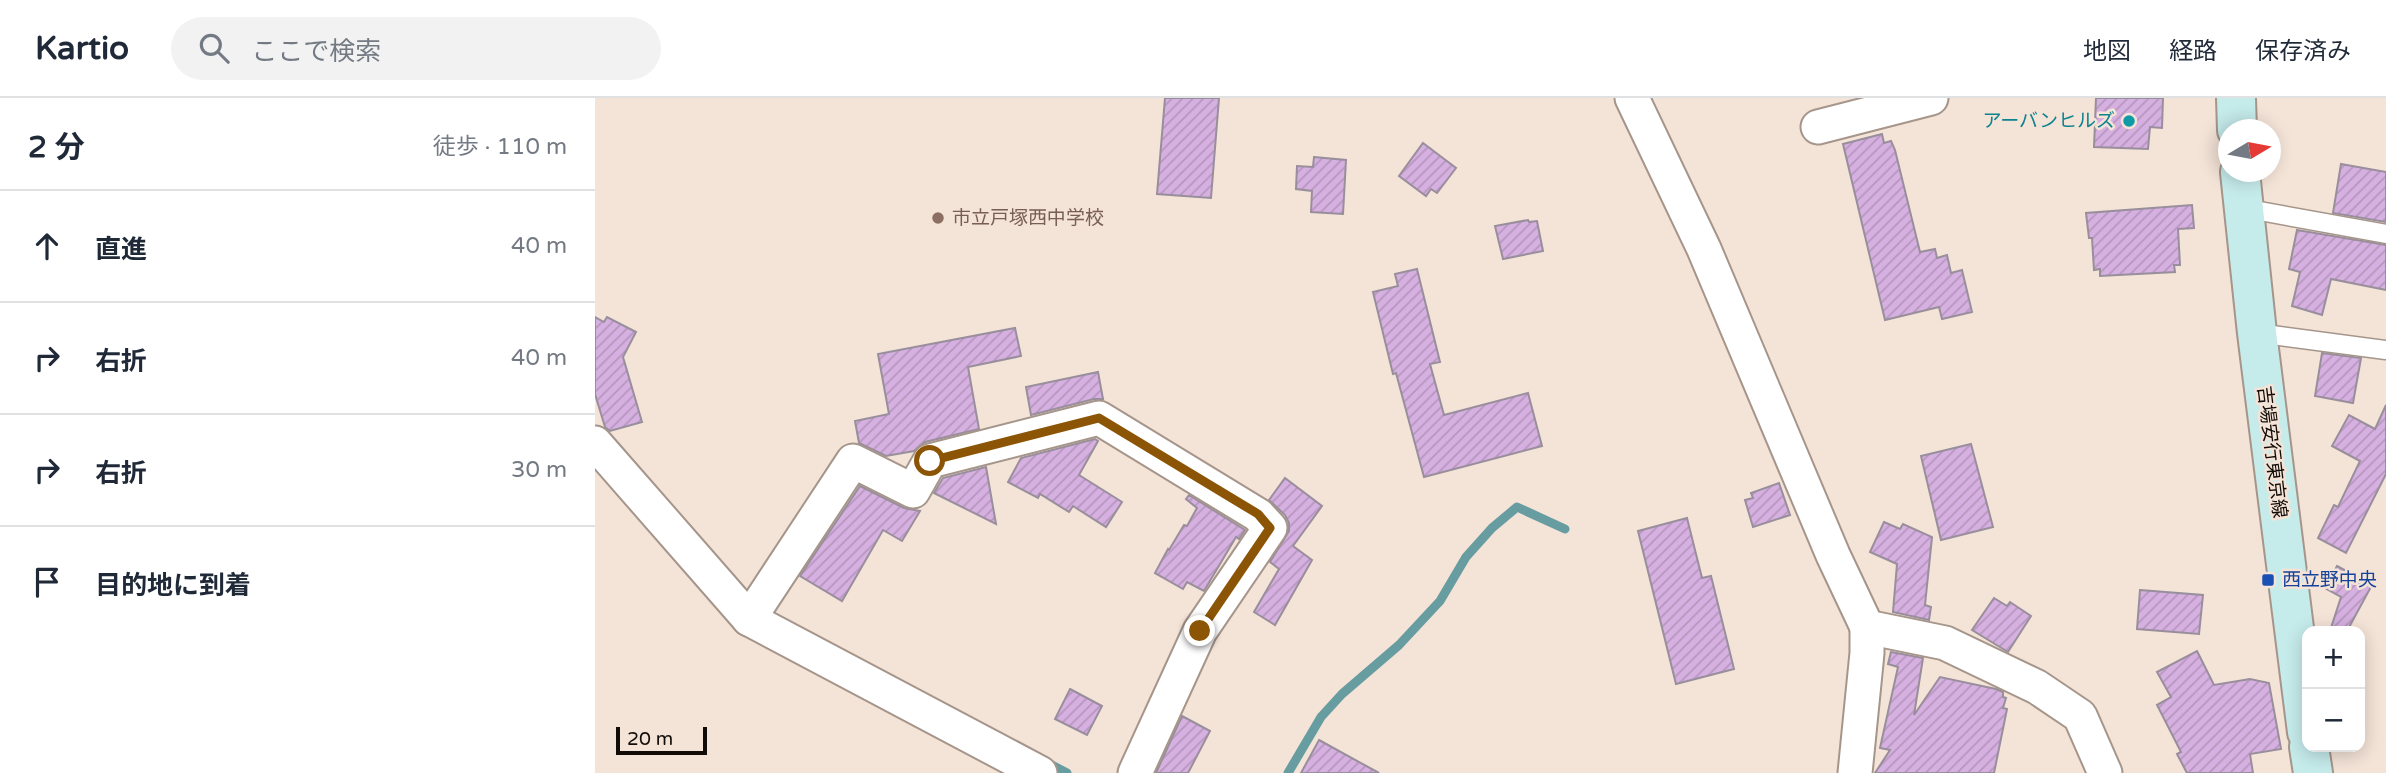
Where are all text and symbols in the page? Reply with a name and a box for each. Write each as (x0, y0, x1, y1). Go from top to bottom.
search box (171, 17, 661, 80)
text: Kartio (35, 29, 129, 68)
icon: search (195, 29, 233, 67)
text: ここで検索 (251, 36, 381, 67)
text: 地図 (2083, 37, 2131, 66)
text: 経路 (2169, 37, 2217, 66)
text: 保存済み (2255, 37, 2351, 66)
place label: アーバンヒルズ (1982, 110, 2115, 132)
marker: アーバンヒルズ (2121, 113, 2137, 129)
north arrow (2218, 119, 2281, 182)
text: 2 分 (28, 129, 85, 166)
text: 徒歩 · 110 m (433, 133, 567, 161)
place label: 市立戸塚西中学校 (952, 207, 1104, 229)
marker: 市立戸塚西中学校 (930, 210, 946, 226)
icon: ahead (28, 227, 66, 265)
text: 40 m (511, 232, 567, 260)
text: 直進 (95, 234, 147, 265)
icon: right (28, 339, 66, 377)
text: 40 m (511, 344, 567, 372)
text: 右折 (95, 346, 147, 377)
street label: 吉場安行東京線 (2253, 385, 2291, 519)
route start (914, 445, 945, 476)
icon: right (28, 451, 66, 489)
text: 30 m (511, 456, 567, 484)
text: 右折 (95, 458, 147, 489)
icon: arrive (28, 563, 66, 601)
place label: 西立野中央 (2282, 569, 2377, 591)
text: 目的地に到着 (95, 570, 251, 601)
marker: 西立野中央 (2260, 572, 2276, 588)
route end (1184, 615, 1215, 646)
map controls (2302, 626, 2365, 752)
button: + (2302, 626, 2365, 689)
button: − (2302, 689, 2365, 752)
scale bar (616, 724, 707, 756)
text: 20 m (627, 728, 673, 750)

